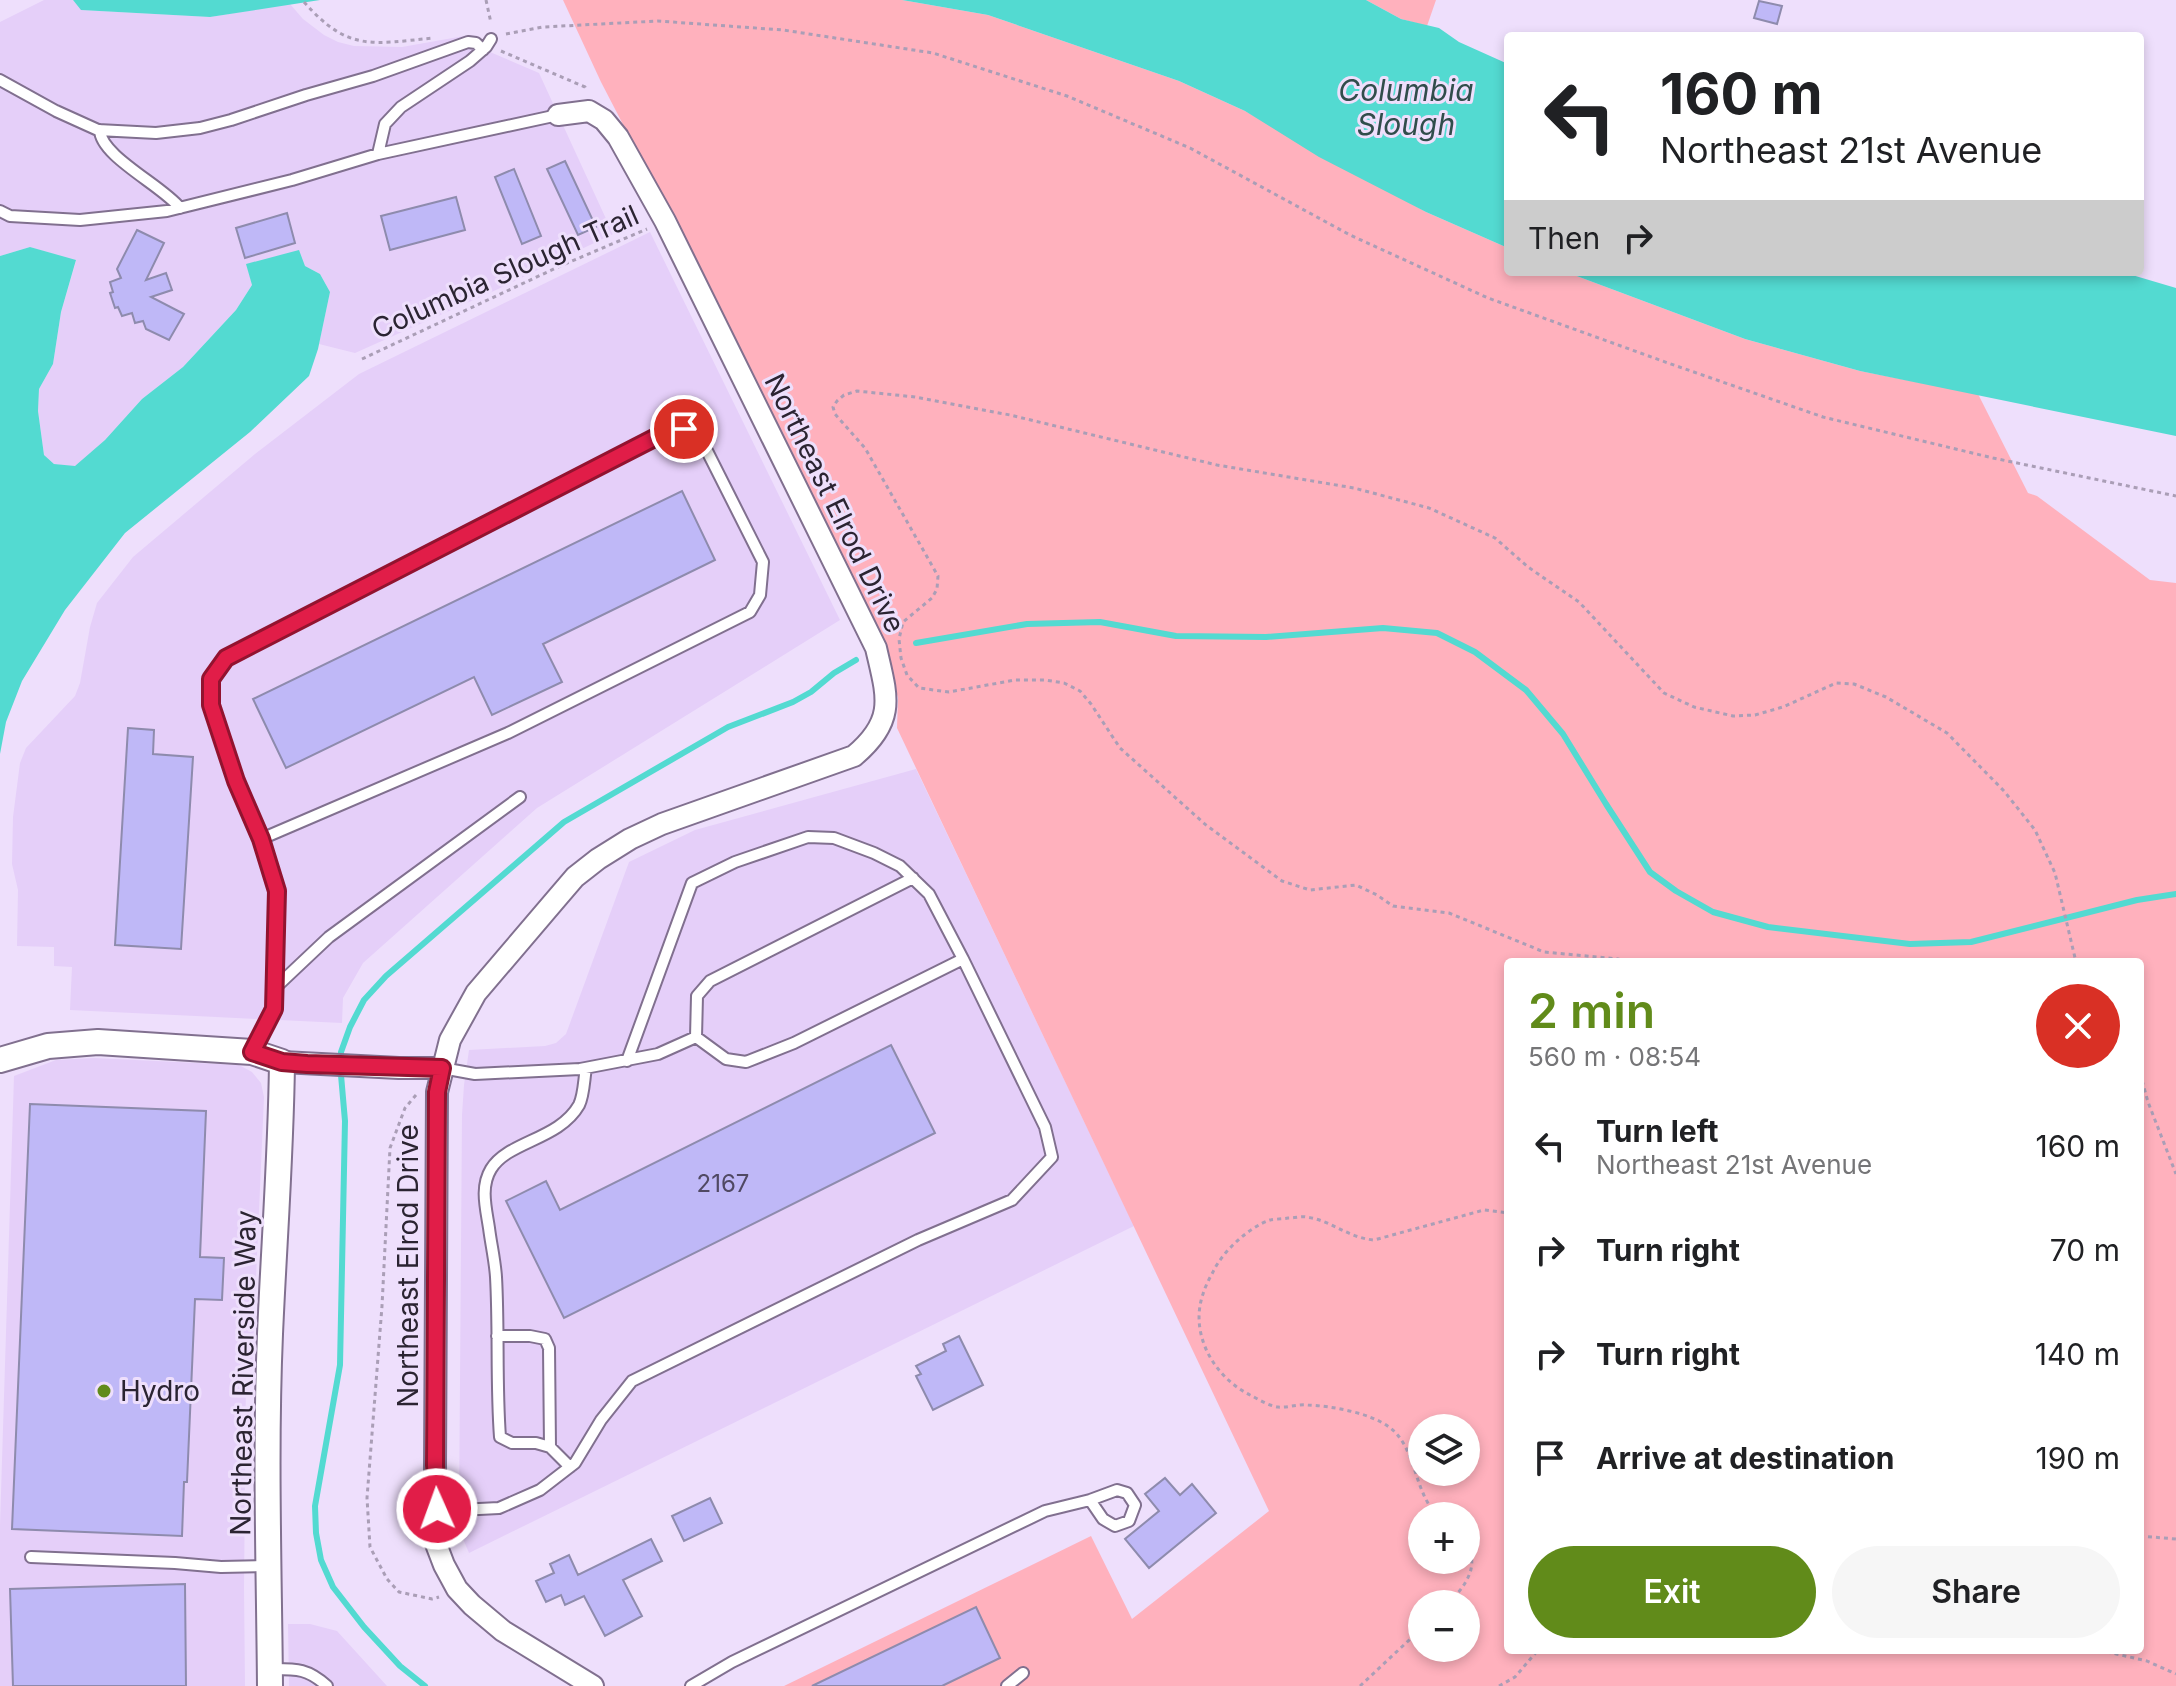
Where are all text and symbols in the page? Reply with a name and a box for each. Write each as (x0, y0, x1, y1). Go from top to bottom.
text: 160 m (1660, 60, 1823, 128)
icon: left (1528, 64, 1632, 168)
water label: Columbia Slough (1338, 72, 1474, 142)
text: Northeast 21st Avenue (1660, 128, 2042, 172)
street label: Columbia Slough Trail (366, 198, 644, 346)
icon: right (1616, 216, 1660, 260)
text: Then (1528, 220, 1600, 256)
street label: Northeast Elrod Drive (758, 368, 912, 638)
pin (650, 395, 718, 463)
icon: arrive (662, 407, 706, 451)
text: 2 min (1528, 981, 1655, 1040)
button: close (2036, 984, 2120, 1068)
text: 560 m · 08:54 (1528, 1041, 1701, 1072)
text: Turn left (1596, 1113, 1718, 1149)
street label: Northeast Elrod Drive (391, 1124, 425, 1408)
icon: left (1528, 1124, 1572, 1168)
text: 160 m (2036, 1128, 2120, 1164)
text: Northeast 21st Avenue (1596, 1149, 1872, 1180)
house number: 2167 (697, 1169, 749, 1198)
street label: Northeast Riverside Way (223, 1210, 263, 1536)
icon: right (1528, 1228, 1572, 1272)
text: Turn right (1596, 1232, 1740, 1268)
text: 70 m (2050, 1232, 2120, 1268)
icon: right (1528, 1332, 1572, 1376)
text: Turn right (1596, 1336, 1740, 1372)
text: 140 m (2035, 1336, 2120, 1372)
place label: Hydro (120, 1374, 200, 1408)
marker: Hydro (95, 1382, 113, 1400)
map controls (1408, 1414, 1480, 1662)
button: layers (1408, 1414, 1480, 1486)
icon: arrive (1528, 1436, 1572, 1480)
text: Arrive at destination (1596, 1440, 1894, 1476)
text: 190 m (2036, 1440, 2120, 1476)
position arrow (395, 1467, 479, 1551)
button: + (1408, 1502, 1480, 1574)
button: Exit (1528, 1546, 1816, 1638)
button: Share (1832, 1546, 2120, 1638)
button: − (1408, 1590, 1480, 1662)

